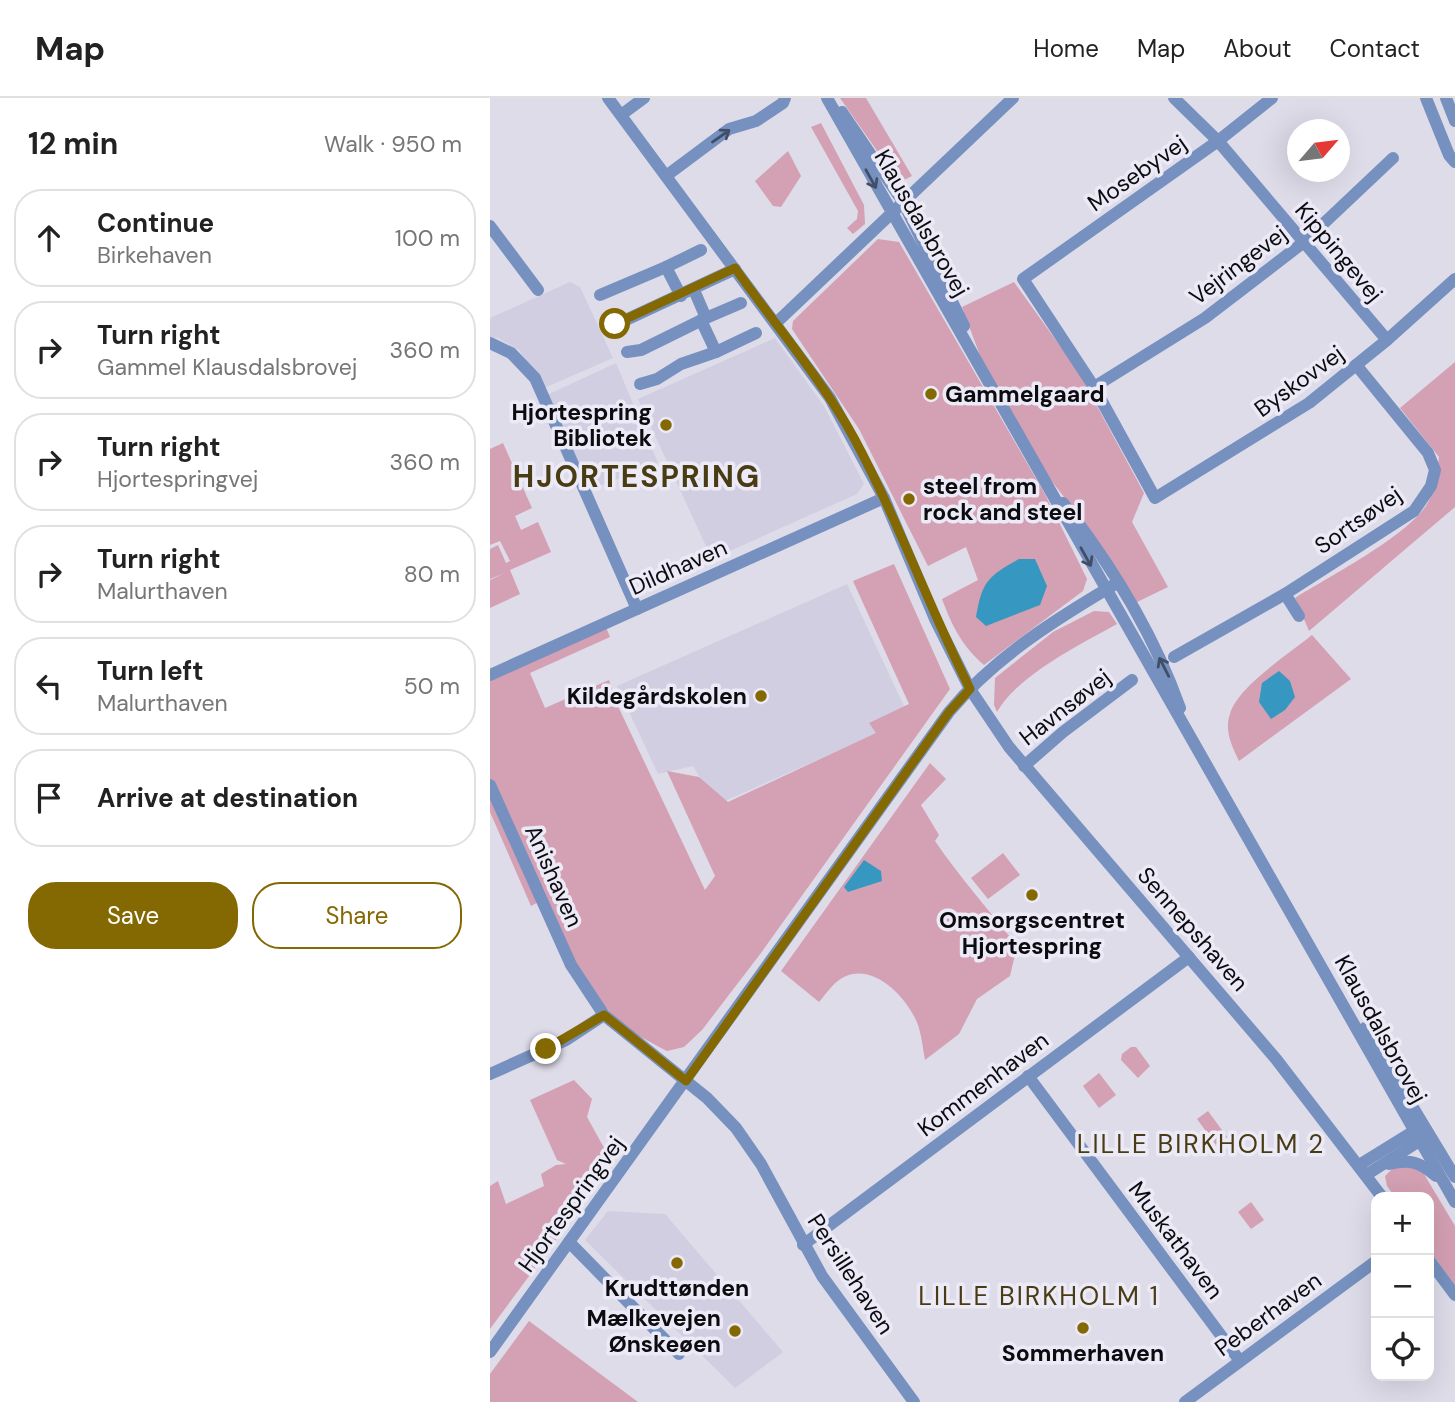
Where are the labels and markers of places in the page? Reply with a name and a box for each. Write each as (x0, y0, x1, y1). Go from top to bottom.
place label: Gammelgaard (945, 379, 1105, 409)
marker: Gammelgaard (923, 386, 939, 402)
place label: Hjortespring Bibliotek (511, 397, 652, 453)
marker: Hjortespring Bibliotek (658, 417, 674, 433)
place label: steel from rock and steel (923, 471, 1082, 527)
marker: steel from rock and steel (901, 491, 917, 507)
place label: Kildegårdskolen (567, 681, 747, 711)
marker: Kildegårdskolen (753, 688, 769, 704)
marker: Omsorgscentret Hjortespring (1024, 887, 1040, 903)
place label: Omsorgscentret Hjortespring (939, 905, 1125, 961)
marker: Krudttønden (669, 1255, 685, 1271)
place label: Krudttønden (605, 1273, 749, 1303)
place label: Mælkevejen Ønskeøen (586, 1303, 721, 1359)
marker: Sommerhaven (1075, 1320, 1091, 1336)
marker: Mælkevejen Ønskeøen (727, 1323, 743, 1339)
place label: Sommerhaven (1002, 1338, 1164, 1368)

